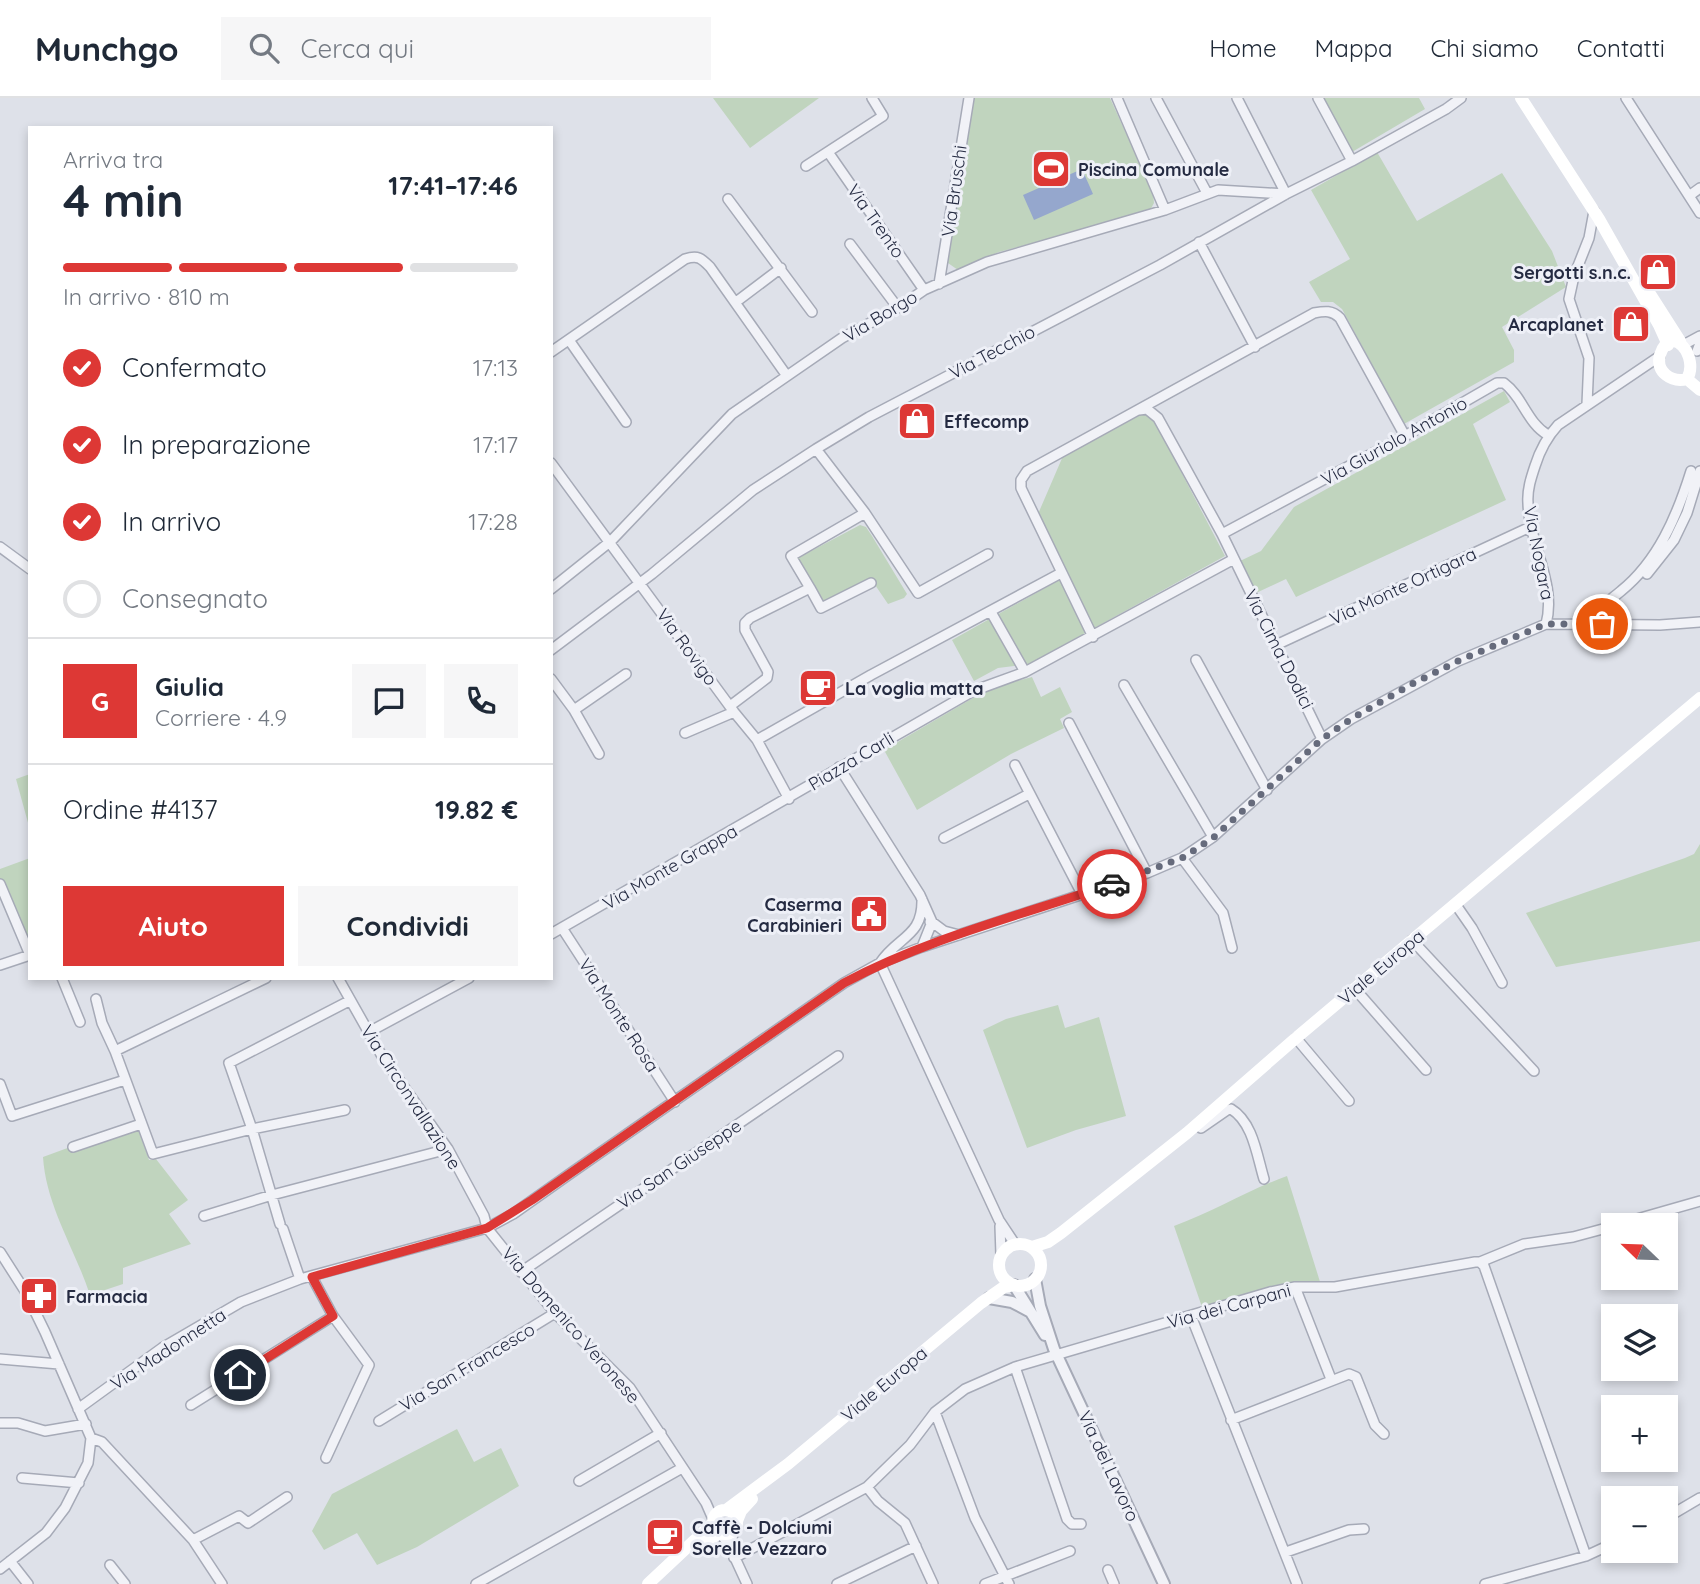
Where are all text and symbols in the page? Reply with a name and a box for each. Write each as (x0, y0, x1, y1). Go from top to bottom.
search box (221, 17, 711, 80)
text: Munchgo (35, 28, 179, 69)
icon: search (245, 29, 283, 67)
text: Cerca qui (301, 32, 414, 65)
text: Home (1209, 33, 1277, 63)
text: Mappa (1315, 33, 1393, 63)
text: Chi siamo (1431, 33, 1539, 63)
text: Contatti (1577, 33, 1665, 63)
street label: Via Bruschi (936, 144, 972, 238)
text: Arriva tra (63, 145, 163, 174)
sports icon: Piscina Comunale (1030, 148, 1072, 190)
place label: Piscina Comunale (1078, 158, 1229, 181)
text: 17:41–17:46 (388, 169, 518, 202)
text: 4 min (63, 171, 184, 229)
street label: Via Trento (842, 179, 910, 263)
shop icon: Sergotti s.n.c. (1637, 251, 1679, 293)
place label: Sergotti s.n.c. (1514, 261, 1631, 284)
text: In arrivo · 810 m (63, 282, 230, 311)
street label: Via Borgo (839, 285, 921, 347)
shop icon: Arcaplanet (1610, 303, 1652, 345)
place label: Arcaplanet (1508, 313, 1604, 336)
street label: Via Tecchio (945, 320, 1039, 384)
icon: check (63, 349, 101, 387)
text: Confermato (122, 351, 267, 384)
text: 17:13 (473, 353, 518, 382)
street label: Via Giuriolo Antonio (1317, 391, 1471, 491)
shop icon: Effecomp (896, 400, 938, 442)
place label: Effecomp (944, 410, 1029, 433)
icon: check (63, 426, 101, 464)
text: In preparazione (122, 428, 311, 461)
text: 17:17 (473, 430, 518, 459)
icon: check (63, 503, 101, 541)
street label: Via Nogara (1519, 504, 1559, 602)
text: In arrivo (122, 505, 221, 538)
text: 17:28 (468, 507, 518, 536)
street label: Via Monte Ortigara (1326, 542, 1480, 630)
text: Consegnato (122, 582, 268, 615)
street label: Via Cima Dodici (1239, 585, 1319, 713)
pin (1572, 594, 1632, 654)
street label: Via Rovigo (651, 604, 723, 690)
icon: bag (1583, 605, 1621, 643)
button: chat (352, 664, 426, 738)
button: phone (444, 664, 518, 738)
cafe icon: La voglia matta (797, 667, 839, 709)
text: Giulia (155, 670, 224, 703)
place label: La voglia matta (845, 677, 984, 700)
text: G (91, 685, 109, 718)
text: Corriere · 4.9 (155, 703, 287, 732)
street label: Piazza Carli (804, 726, 898, 796)
text: Ordine #4137 (63, 793, 218, 826)
text: 19.82 € (435, 793, 518, 826)
street label: Via Monte Grappa (599, 819, 741, 915)
courier (1077, 849, 1147, 919)
icon: car (1093, 865, 1131, 903)
button: Aiuto (63, 886, 284, 966)
button: Condividi (298, 886, 518, 966)
place label: Caserma Carabinieri (747, 893, 842, 937)
public building icon: Caserma Carabinieri (848, 893, 890, 935)
street label: Viale Europa (1333, 924, 1429, 1010)
street label: Via Monte Rosa (574, 954, 664, 1076)
street label: Via Circonvallazione (356, 1020, 466, 1174)
street label: Via San Giuseppe (612, 1114, 746, 1214)
north arrow (1601, 1213, 1678, 1290)
map controls (1601, 1213, 1678, 1563)
street label: Via Domenico Veronese (497, 1242, 645, 1408)
pharmacy icon: Farmacia (18, 1275, 60, 1317)
street label: Via dei Carpani (1165, 1278, 1293, 1334)
place label: Farmacia (66, 1285, 148, 1308)
street label: Via Madonnetta (106, 1303, 230, 1395)
button: layers (1601, 1304, 1678, 1381)
street label: Via San Francesco (395, 1317, 539, 1417)
street label: Viale Europa (836, 1341, 932, 1427)
pin (210, 1345, 270, 1405)
icon: home (221, 1356, 259, 1394)
button: + (1601, 1395, 1678, 1472)
street label: Via del Lavoro (1073, 1407, 1145, 1525)
button: − (1601, 1486, 1678, 1563)
cafe icon: Caffè - Dolciumi Sorelle Vezzaro (644, 1516, 686, 1558)
place label: Caffè - Dolciumi Sorelle Vezzaro (692, 1516, 832, 1560)

